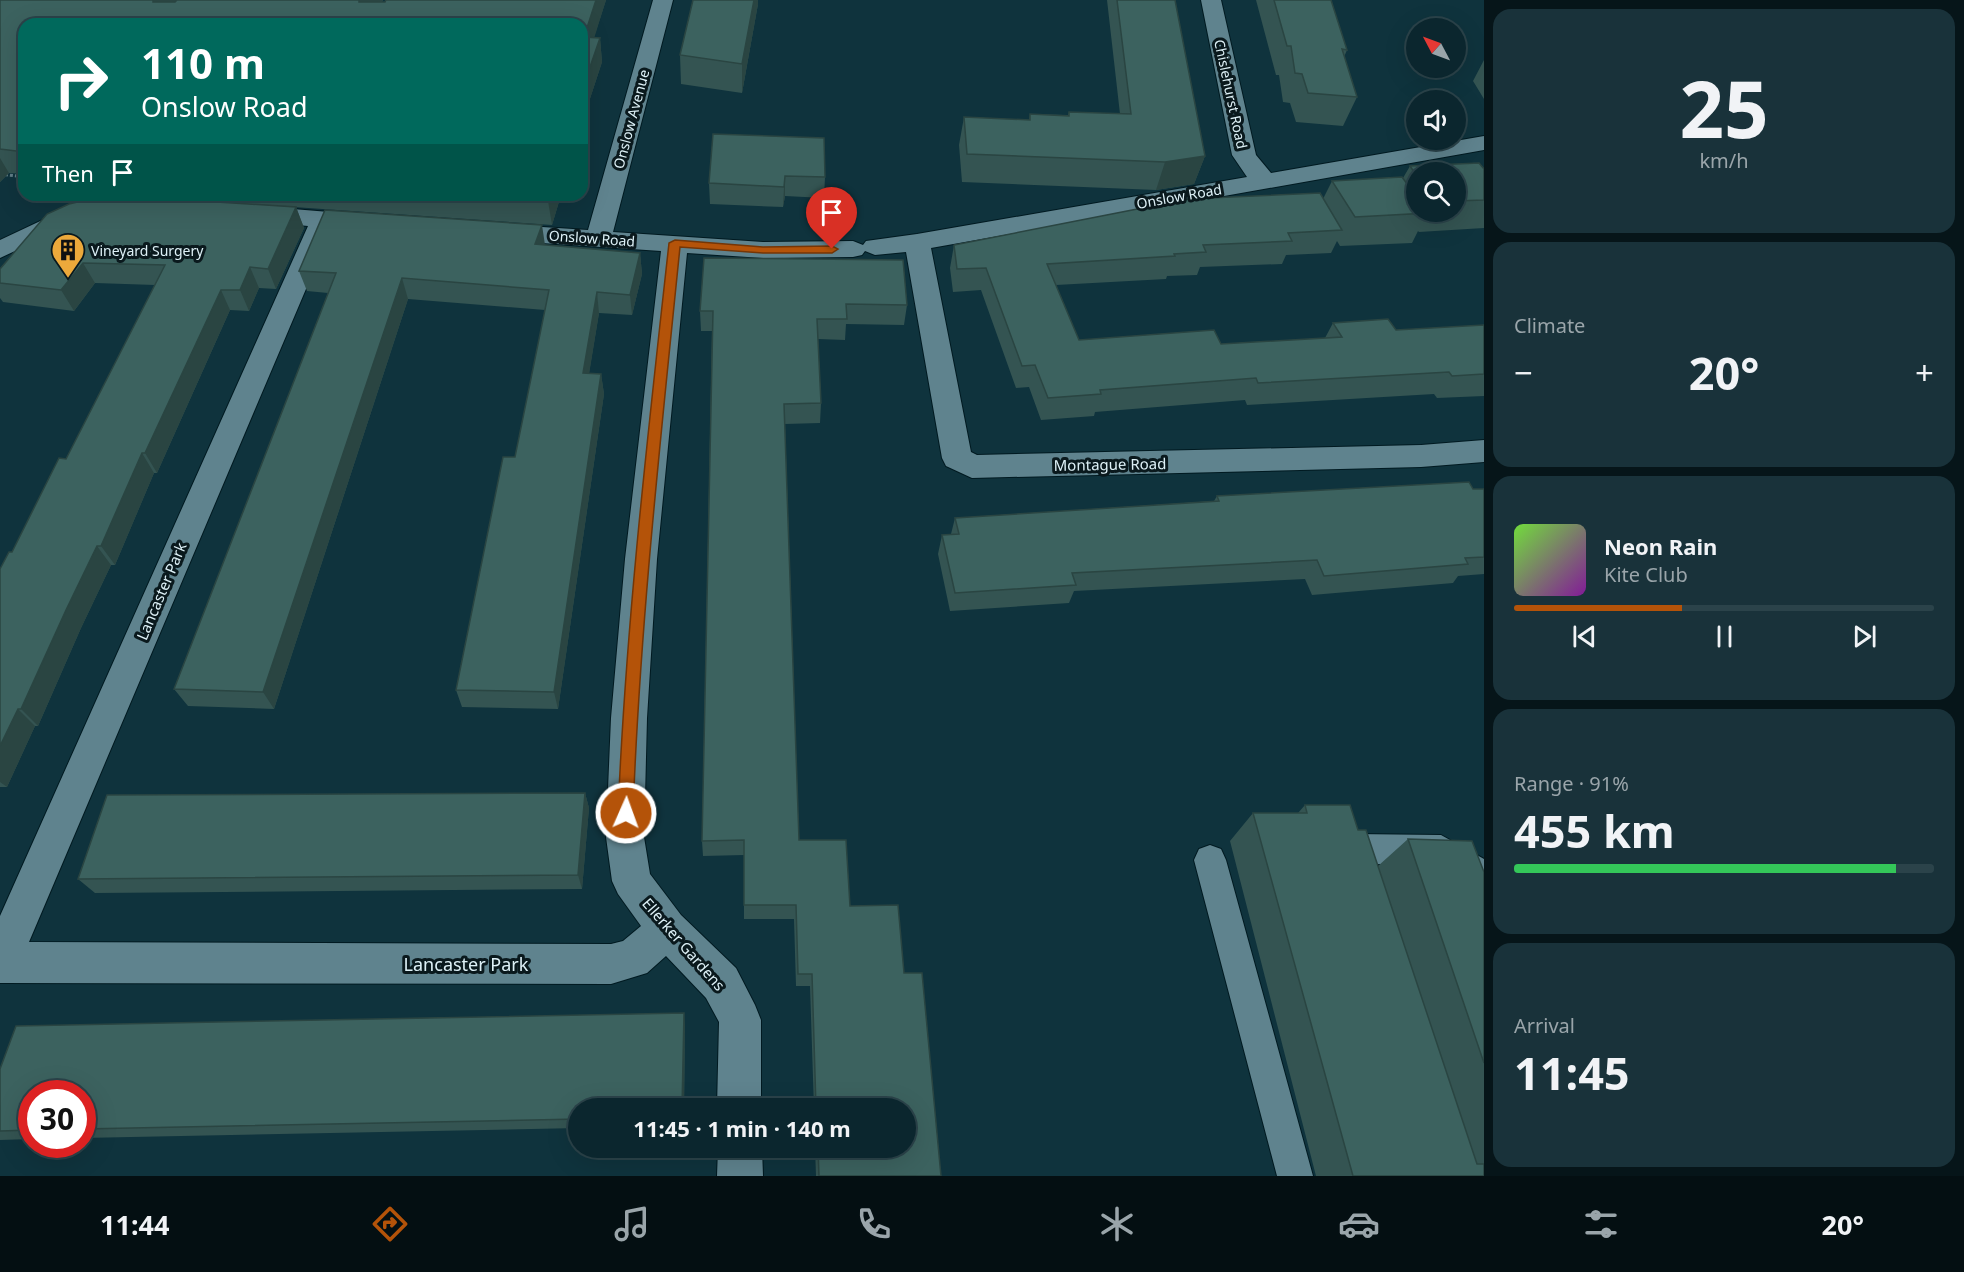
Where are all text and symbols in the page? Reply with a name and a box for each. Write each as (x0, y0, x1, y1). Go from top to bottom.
north arrow (1406, 18, 1466, 78)
map controls (1406, 18, 1466, 222)
text: 110 m (141, 34, 265, 91)
street label: Chislehurst Road (1210, 38, 1252, 150)
icon: right (42, 42, 120, 120)
text: 25 (1679, 55, 1769, 161)
street label: Onslow Avenue (609, 67, 653, 171)
text: Onslow Road (141, 88, 308, 125)
button: sound (1406, 90, 1466, 150)
text: km/h (1699, 147, 1749, 174)
icon: arrive (106, 156, 139, 189)
text: Then (42, 158, 94, 188)
button: search (1406, 162, 1466, 222)
street label: Onslow Road (1135, 179, 1223, 213)
pin (806, 187, 857, 249)
icon: arrive (815, 196, 848, 229)
street label: Onslow Road (548, 226, 636, 250)
building icon: Vineyard Surgery (50, 232, 86, 279)
place label: Vineyard Surgery (91, 241, 204, 260)
text: Climate (1514, 312, 1585, 339)
text: 20° (1689, 342, 1759, 403)
text: − (1514, 350, 1533, 395)
text: + (1915, 350, 1934, 395)
street label: Montague Road (1053, 453, 1167, 475)
text: Neon Rain (1604, 531, 1717, 561)
street label: Lancaster Park (131, 539, 191, 643)
text: Kite Club (1604, 561, 1688, 588)
icon: previous (1568, 620, 1601, 653)
icon: pause (1708, 620, 1741, 653)
icon: next (1848, 620, 1881, 653)
text: Range · 91% (1514, 770, 1629, 797)
position arrow (594, 781, 658, 845)
text: 455 km (1514, 800, 1675, 861)
street label: Ellerker Gardens (638, 893, 730, 995)
street label: Lancaster Park (404, 952, 529, 976)
text: Arrival (1514, 1012, 1575, 1039)
text: 11:45 (1514, 1042, 1630, 1103)
speed limit sign: 30 (18, 1080, 96, 1158)
text: 11:45 · 1 min · 140 m (633, 1113, 851, 1143)
icon: directions (369, 1203, 411, 1245)
icon: music (611, 1203, 653, 1245)
icon: phone (853, 1203, 895, 1245)
icon: climate (1096, 1203, 1138, 1245)
icon: car (1338, 1203, 1380, 1245)
icon: filters (1580, 1203, 1622, 1245)
text: 11:44 (100, 1206, 169, 1243)
text: 20° (1822, 1206, 1864, 1243)

